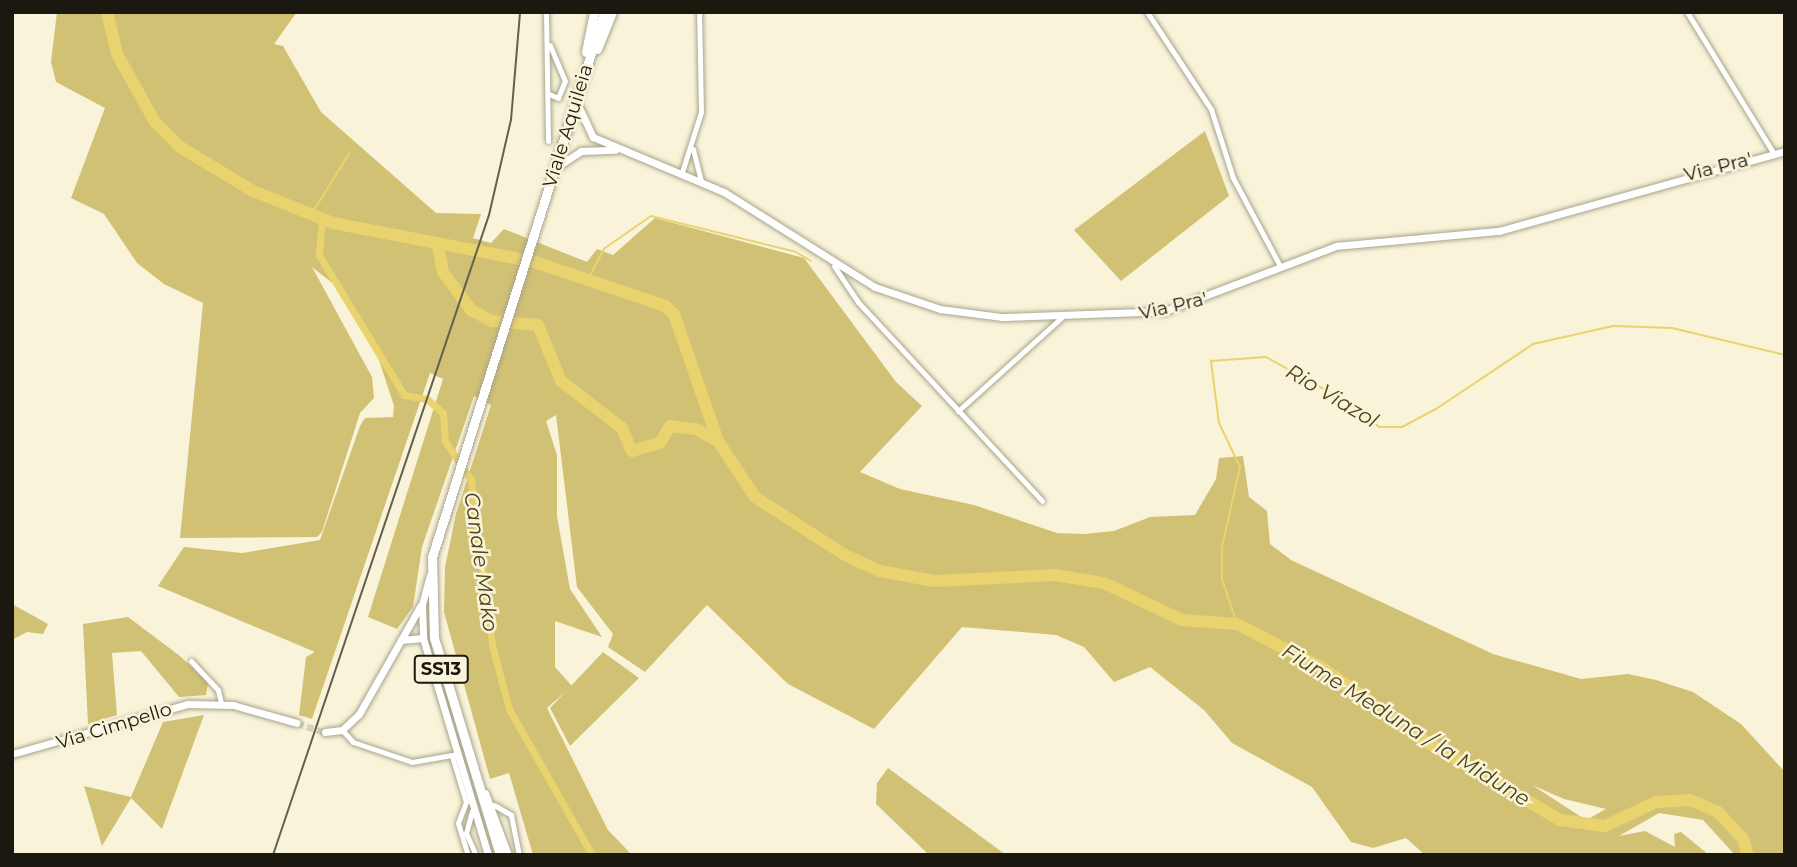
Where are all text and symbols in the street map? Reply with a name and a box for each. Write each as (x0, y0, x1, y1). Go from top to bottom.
street label: Viale Aquileia (538, 61, 598, 191)
street label: Via Pra' (1682, 148, 1754, 186)
street label: Via Pra' (1137, 287, 1209, 325)
water label: Rio Viazol (1281, 359, 1383, 433)
water label: Canale Mako (459, 491, 503, 633)
water label: Fiume Meduna / la Midune (1277, 638, 1535, 812)
road number: SS13 (413, 654, 469, 684)
street label: Via Cimpello (54, 698, 174, 754)

